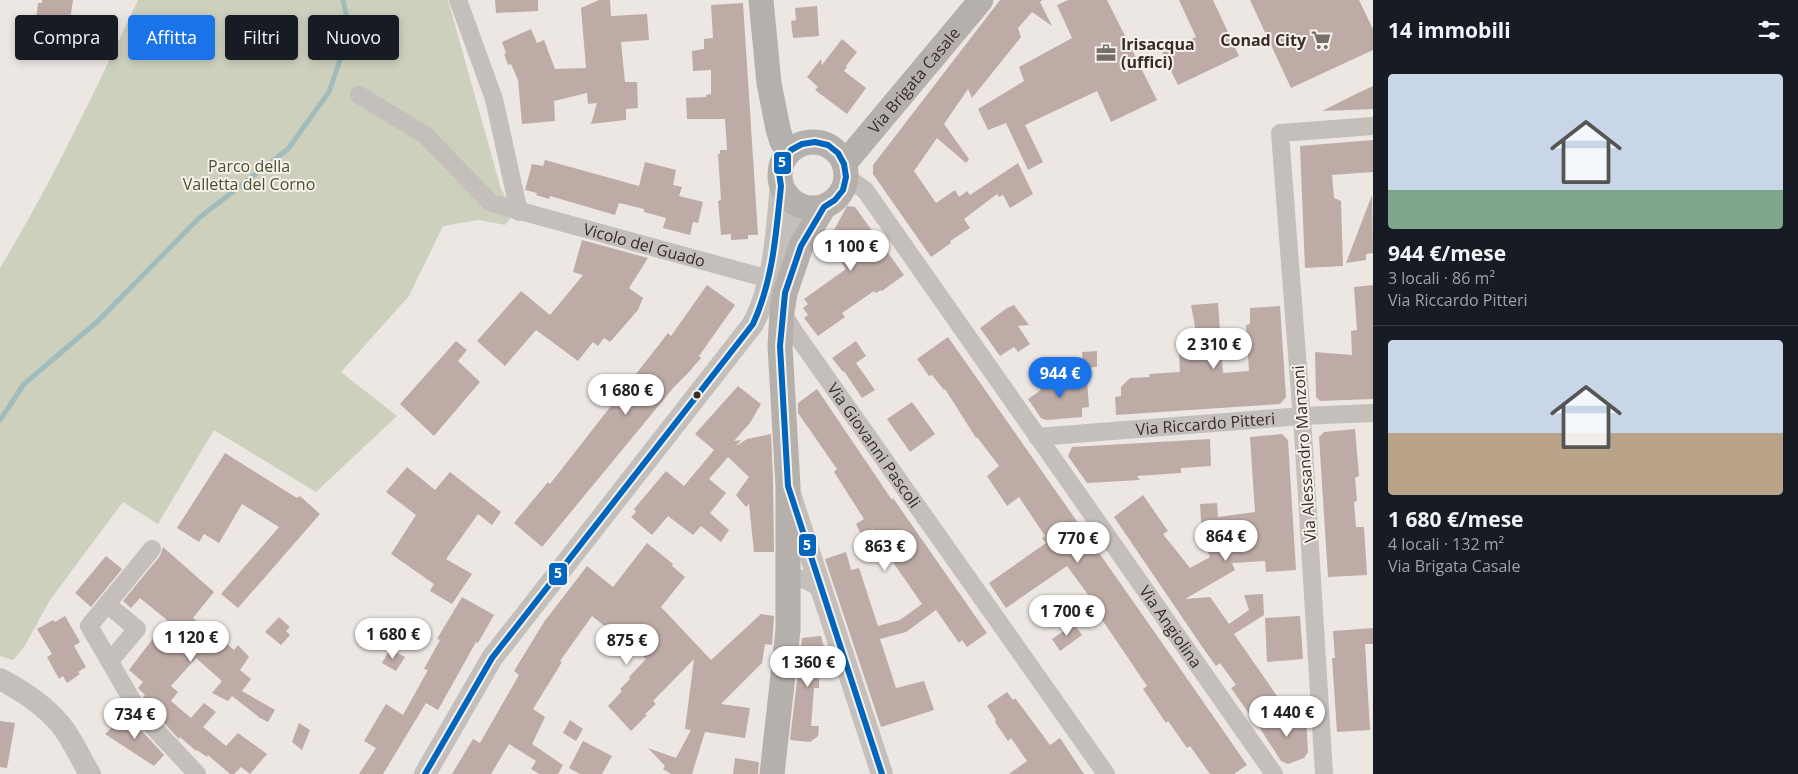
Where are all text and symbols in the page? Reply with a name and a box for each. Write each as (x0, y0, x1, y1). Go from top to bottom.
chip: Compra (15, 15, 118, 60)
chip: Affitta (128, 15, 215, 60)
chip: Filtri (225, 15, 298, 60)
chip: Nuovo (308, 15, 399, 60)
text: 14 immobili (1388, 16, 1511, 44)
icon: filters (1755, 16, 1783, 44)
street label: Via Brigata Casale (863, 22, 965, 138)
place label: Conad City (1220, 29, 1307, 51)
supermarket icon: Conad City (1310, 29, 1332, 51)
place label: Irisacqua (uffici) (1121, 33, 1195, 73)
office icon: Irisacqua (uffici) (1095, 42, 1117, 64)
icon: home (1541, 107, 1631, 197)
line badge: 5 (773, 151, 792, 175)
text: 5 (778, 152, 786, 171)
park label: Parco della Valletta del Corno (183, 155, 315, 195)
street label: Vicolo del Guado (581, 218, 708, 272)
pin: 1 100 € (805, 230, 897, 272)
text: 1 100 € (824, 235, 878, 257)
text: 944 €/mese (1388, 239, 1506, 267)
text: 3 locali · 86 m² (1388, 267, 1495, 289)
text: Via Riccardo Pitteri (1388, 289, 1528, 311)
pin: 2 310 € (1168, 328, 1260, 370)
text: 2 310 € (1187, 333, 1241, 355)
pin: 944 € (1025, 356, 1095, 399)
text: 944 € (1040, 362, 1080, 384)
street label: Via Alessandro Manzoni (1287, 364, 1321, 544)
icon: home (1541, 372, 1631, 462)
pin: 1 680 € (580, 374, 672, 416)
street label: Via Giovanni Pascoli (822, 378, 926, 512)
text: 1 680 € (599, 379, 653, 401)
unlabelled marker (692, 390, 702, 400)
street label: Via Riccardo Pitteri (1135, 407, 1276, 440)
text: 1 680 €/mese (1388, 505, 1524, 533)
pin: 864 € (1191, 520, 1261, 562)
pin: 770 € (1043, 522, 1113, 564)
text: 864 € (1206, 525, 1246, 547)
text: 770 € (1058, 527, 1098, 549)
pin: 863 € (850, 530, 920, 572)
line badge: 5 (798, 533, 817, 557)
text: 4 locali · 132 m² (1388, 533, 1504, 555)
text: 5 (803, 535, 811, 554)
text: 863 € (865, 535, 905, 557)
text: Via Brigata Casale (1388, 555, 1520, 577)
line badge: 5 (548, 562, 568, 586)
text: 5 (554, 563, 562, 582)
street label: Via Angiolina (1134, 581, 1207, 672)
pin: 1 700 € (1021, 594, 1113, 637)
text: 1 700 € (1040, 600, 1094, 622)
pin: 1 680 € (347, 618, 439, 660)
pin: 1 120 € (145, 620, 237, 663)
text: 1 680 € (366, 623, 420, 645)
pin: 875 € (592, 624, 662, 666)
text: 1 120 € (164, 626, 218, 648)
text: 875 € (607, 629, 647, 651)
pin: 1 360 € (762, 646, 854, 688)
text: 1 360 € (781, 651, 835, 673)
pin: 1 440 € (1241, 696, 1333, 738)
pin: 734 € (100, 698, 170, 740)
text: 1 440 € (1260, 701, 1314, 723)
text: 734 € (115, 703, 155, 725)

